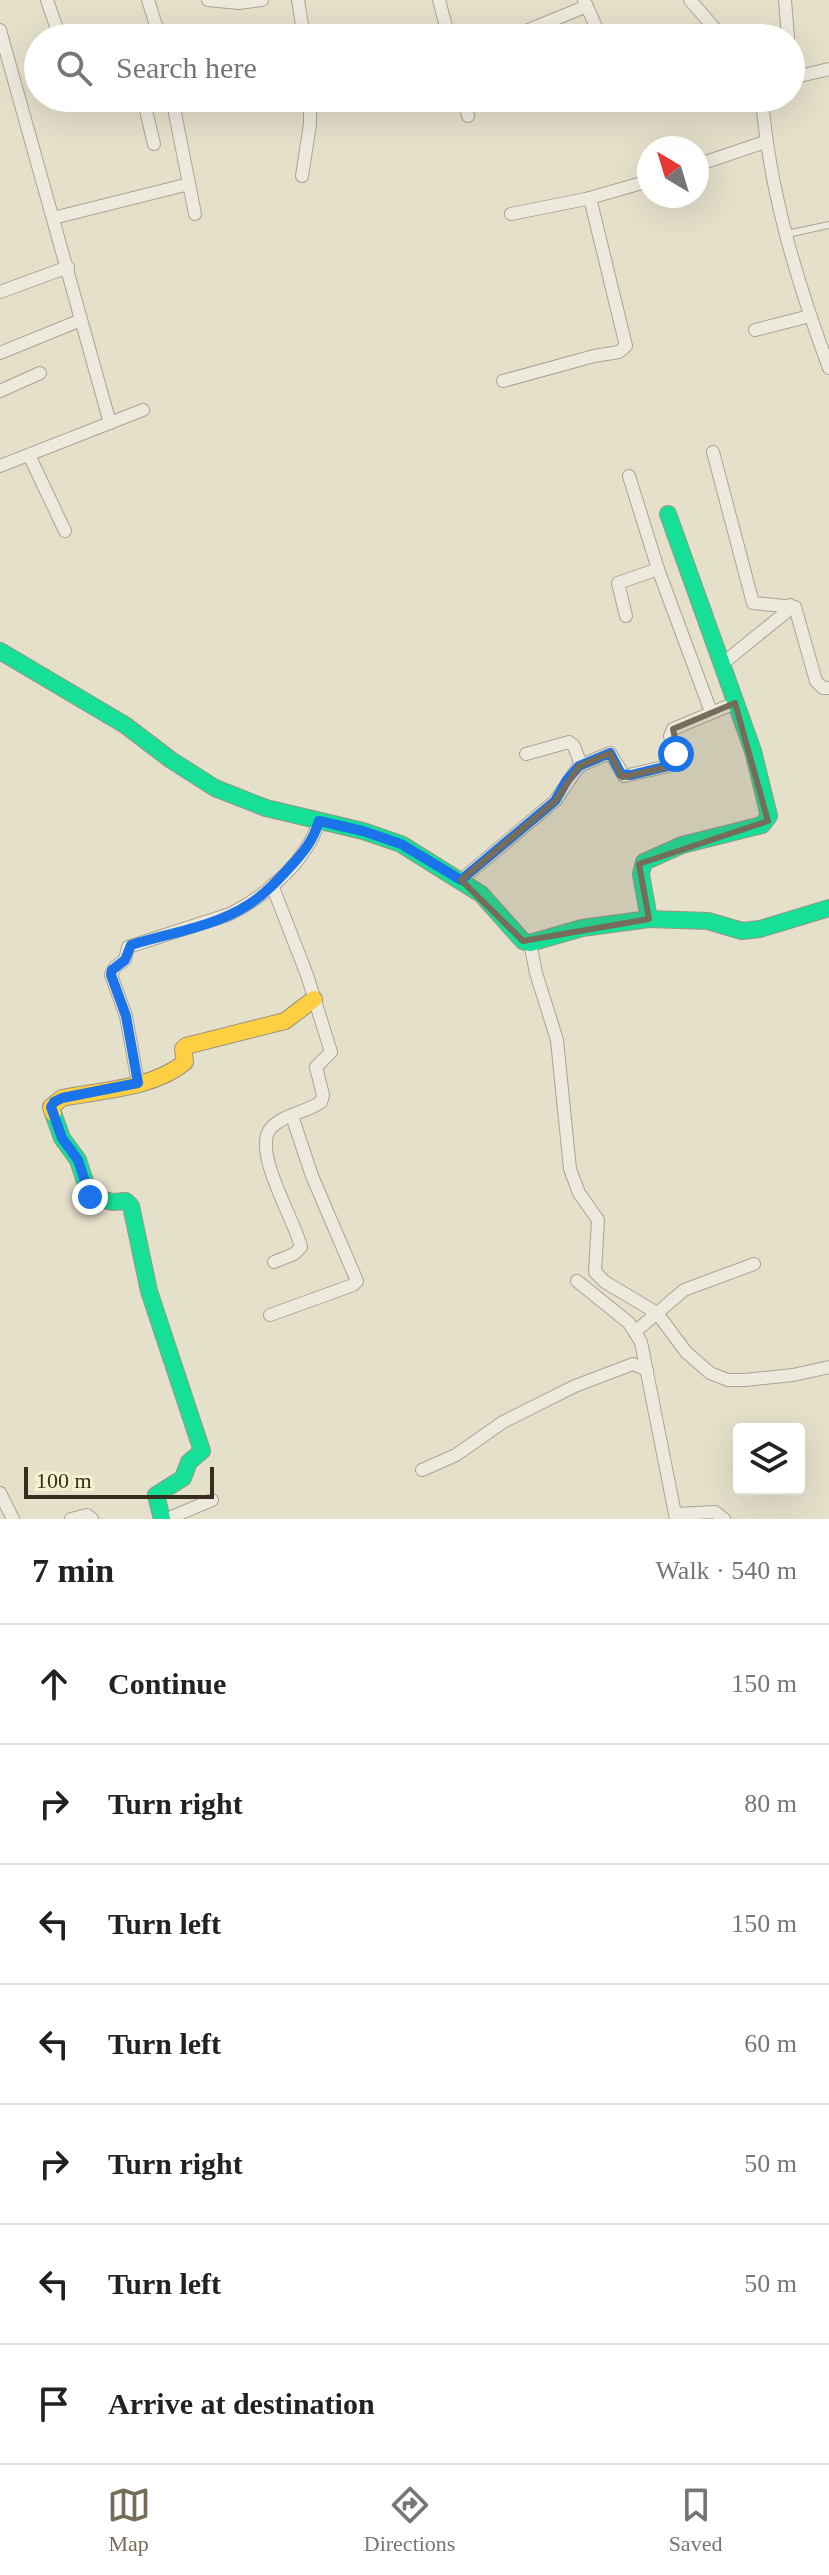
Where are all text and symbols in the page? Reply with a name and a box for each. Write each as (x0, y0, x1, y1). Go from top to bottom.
search box (24, 24, 805, 112)
icon: search (52, 46, 96, 90)
text: Search here (116, 51, 257, 84)
north arrow (637, 136, 709, 208)
route start (658, 736, 694, 772)
route end (72, 1179, 108, 1215)
map controls (733, 1423, 805, 1495)
button: layers (733, 1423, 805, 1495)
scale bar (24, 1463, 214, 1499)
text: 100 m (36, 1468, 92, 1493)
text: 7 min (32, 1552, 114, 1589)
text: Walk · 540 m (655, 1556, 797, 1585)
icon: ahead (32, 1662, 76, 1706)
text: Continue (108, 1667, 226, 1700)
text: 150 m (731, 1669, 797, 1698)
icon: right (32, 1782, 76, 1826)
text: Turn right (108, 1787, 243, 1820)
text: 80 m (744, 1789, 797, 1818)
icon: left (32, 1902, 76, 1946)
text: Turn left (108, 1907, 221, 1940)
text: 150 m (731, 1909, 797, 1938)
icon: left (32, 2022, 76, 2066)
text: Turn left (108, 2027, 221, 2060)
text: 60 m (744, 2029, 797, 2058)
icon: right (32, 2142, 76, 2186)
text: Turn right (108, 2147, 243, 2180)
text: 50 m (744, 2149, 797, 2178)
icon: left (32, 2262, 76, 2306)
text: Turn left (108, 2267, 221, 2300)
text: 50 m (744, 2269, 797, 2298)
icon: arrive (32, 2382, 76, 2426)
text: Arrive at destination (108, 2387, 375, 2420)
tab: Map (107, 2483, 151, 2557)
tab: Directions (364, 2483, 455, 2557)
tab: Saved (669, 2483, 722, 2557)

